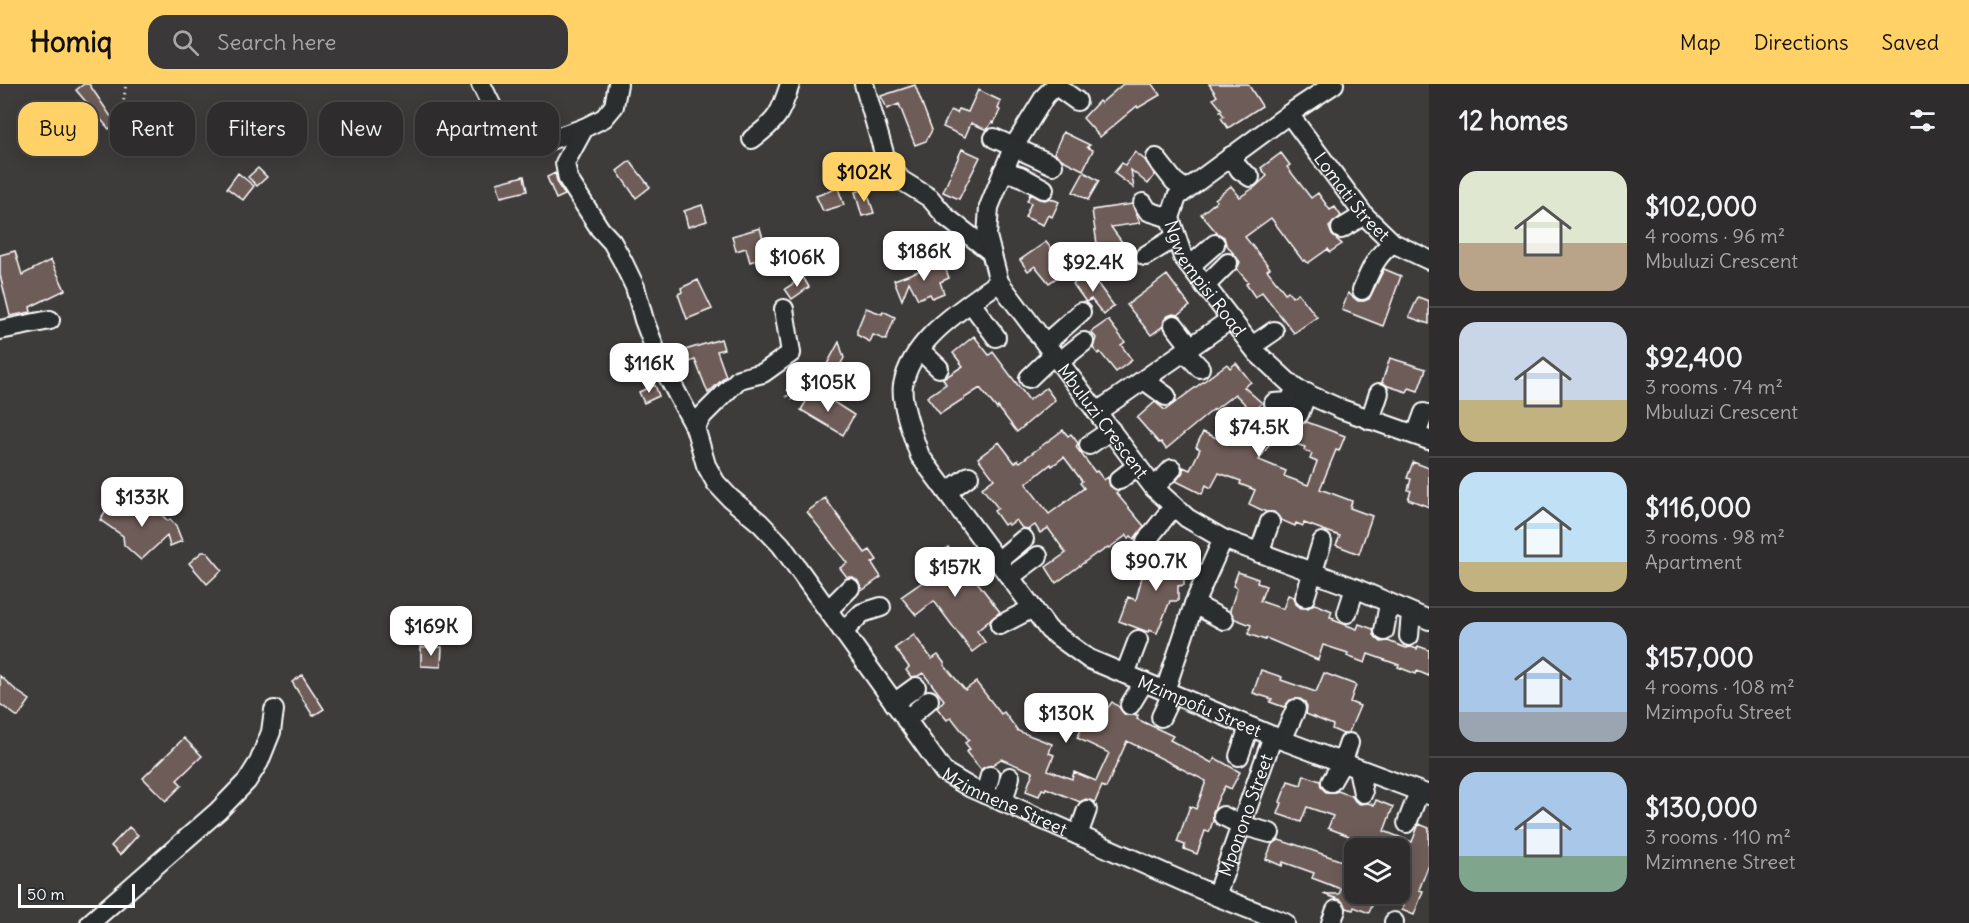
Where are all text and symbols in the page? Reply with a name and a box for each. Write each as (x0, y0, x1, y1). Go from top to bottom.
search box (148, 15, 568, 69)
text: Homiq (30, 24, 112, 60)
icon: search (169, 26, 202, 59)
text: Search here (217, 28, 336, 56)
text: Map (1680, 29, 1721, 56)
text: Directions (1754, 29, 1848, 56)
text: Saved (1881, 29, 1939, 56)
chip: Buy (18, 102, 98, 156)
chip: Rent (110, 102, 195, 156)
chip: Filters (207, 102, 307, 156)
chip: New (319, 102, 403, 156)
chip: Apartment (415, 102, 559, 156)
text: 12 homes (1459, 104, 1568, 137)
icon: filters (1906, 104, 1939, 137)
street label: Lomati Street (1309, 147, 1395, 246)
pin: $102K (822, 152, 906, 203)
text: $102K (836, 159, 892, 184)
text: $102,000 (1645, 190, 1757, 223)
icon: home (1507, 195, 1579, 267)
street label: Ngwempisi Road (1160, 217, 1252, 341)
text: 4 rooms · 96 m² (1645, 223, 1785, 248)
pin: $186K (882, 231, 966, 282)
pin: $106K (755, 237, 839, 288)
text: $186K (897, 238, 951, 263)
pin: $92.4K (1044, 242, 1142, 293)
text: $106K (769, 244, 825, 269)
text: Mbuluzi Crescent (1645, 248, 1798, 273)
text: $92.4K (1062, 249, 1124, 274)
text: $92,400 (1645, 341, 1743, 374)
pin: $116K (607, 343, 691, 394)
icon: home (1507, 346, 1579, 418)
text: $116K (624, 350, 674, 375)
street label: Mbuluzi Crescent (1053, 359, 1154, 483)
pin: $105K (786, 362, 870, 413)
text: $105K (800, 369, 856, 394)
text: 3 rooms · 74 m² (1645, 374, 1783, 399)
text: Mbuluzi Crescent (1645, 399, 1798, 424)
pin: $74.5K (1210, 407, 1308, 458)
text: $74.5K (1229, 414, 1289, 439)
pin: $133K (100, 477, 184, 528)
text: $133K (115, 484, 169, 509)
text: $116,000 (1645, 491, 1751, 524)
icon: home (1507, 496, 1579, 568)
text: 3 rooms · 98 m² (1645, 524, 1785, 549)
pin: $90.7K (1107, 541, 1205, 592)
pin: $157K (913, 547, 997, 598)
text: $90.7K (1125, 548, 1187, 573)
text: Apartment (1645, 549, 1742, 574)
text: $157K (929, 554, 981, 579)
pin: $169K (389, 606, 473, 657)
text: $169K (404, 613, 458, 638)
text: $157,000 (1645, 641, 1754, 674)
icon: home (1507, 646, 1579, 718)
street label: Mzimpofu Street (1134, 669, 1265, 742)
text: 4 rooms · 108 m² (1645, 674, 1795, 699)
pin: $130K (1024, 693, 1108, 744)
text: Mzimpofu Street (1645, 699, 1792, 724)
text: $130K (1038, 700, 1094, 725)
street label: Mponono Street (1212, 751, 1277, 879)
street label: Mzimnene Street (938, 762, 1071, 840)
text: $130,000 (1645, 791, 1758, 824)
icon: home (1507, 796, 1579, 868)
text: 3 rooms · 110 m² (1645, 824, 1791, 849)
map controls (1344, 838, 1410, 904)
button: layers (1344, 838, 1410, 904)
text: Mzimnene Street (1645, 849, 1796, 874)
scale bar (18, 881, 135, 908)
text: 50 m (27, 884, 65, 904)

